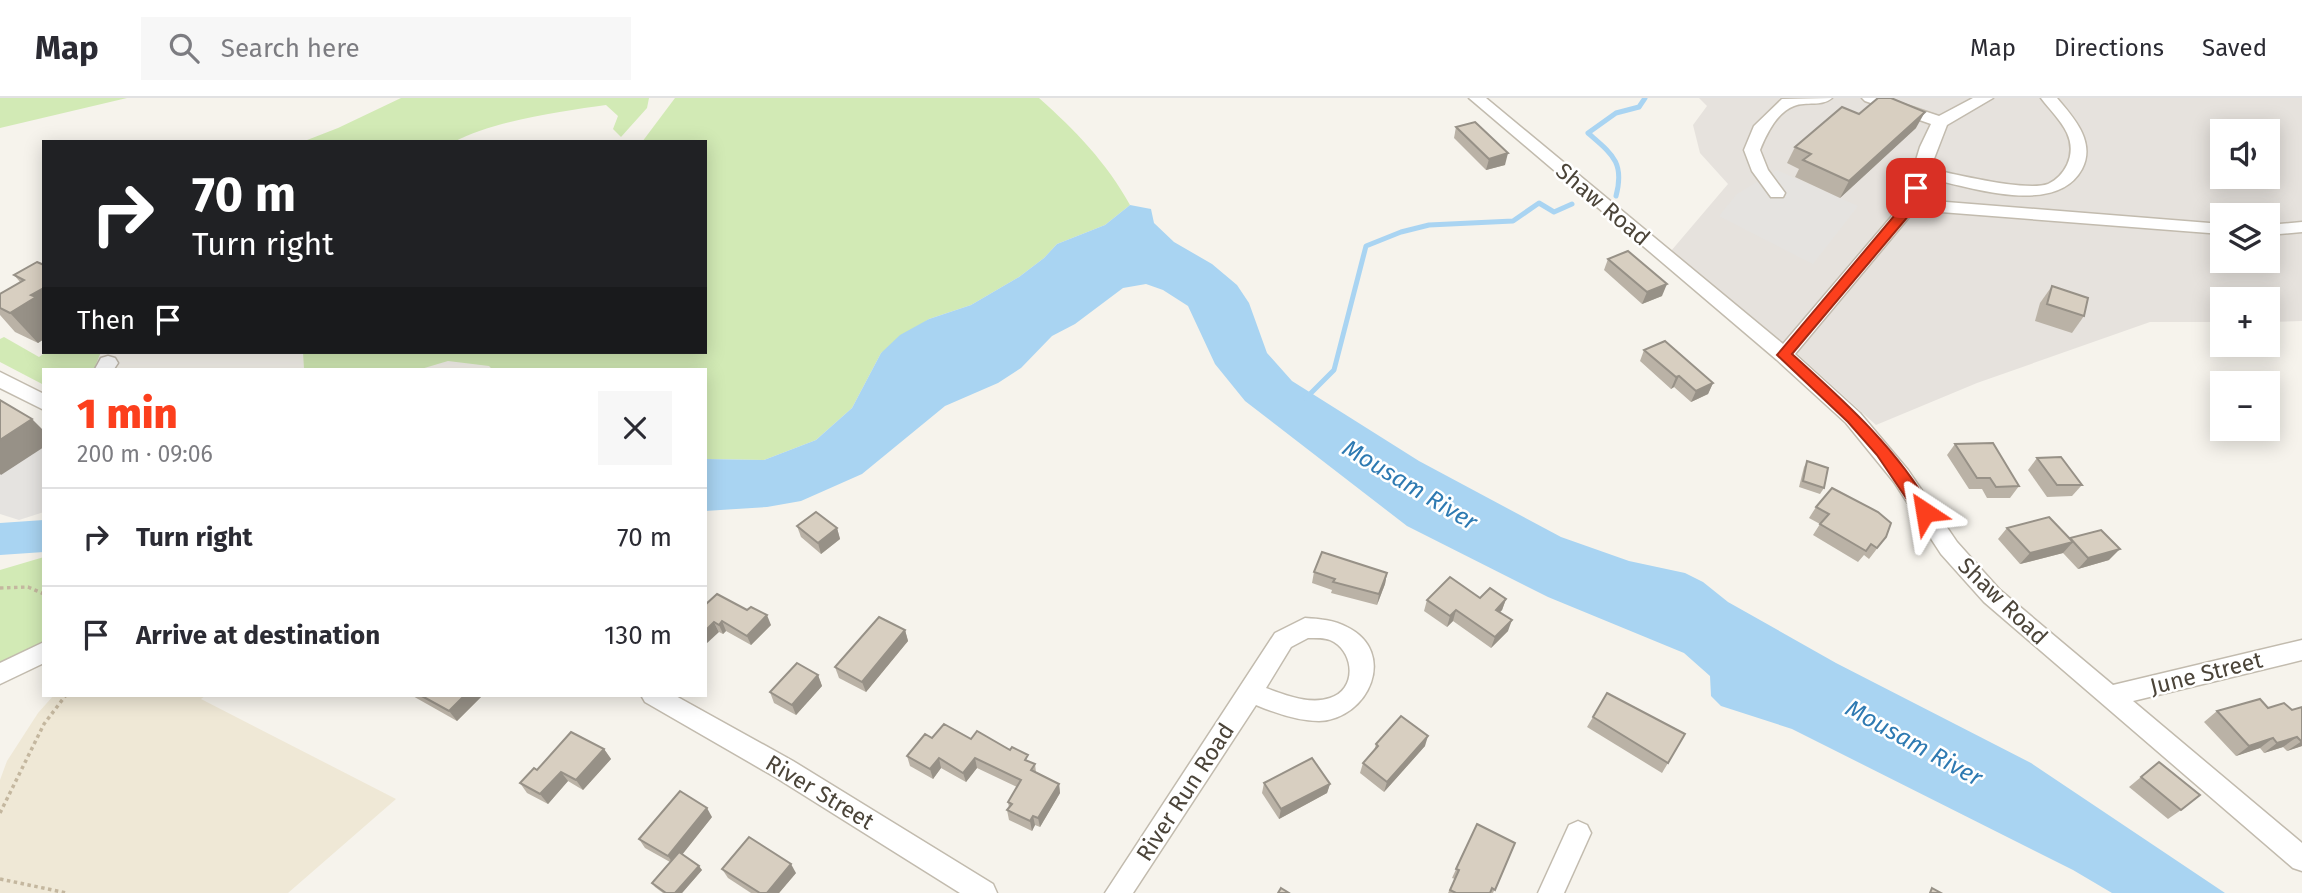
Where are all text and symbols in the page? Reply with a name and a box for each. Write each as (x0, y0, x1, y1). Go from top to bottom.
search box (141, 17, 631, 80)
text: Map (35, 28, 99, 68)
icon: search (165, 29, 203, 67)
text: Search here (221, 33, 360, 64)
text: Map (1970, 34, 2016, 62)
text: Directions (2054, 34, 2164, 62)
text: Saved (2202, 34, 2267, 62)
map controls (2210, 119, 2280, 441)
button: sound (2210, 119, 2280, 189)
street label: Shaw Road (1550, 157, 1656, 251)
pin (1886, 158, 1946, 218)
text: 70 m (192, 165, 296, 224)
icon: right (77, 168, 168, 259)
icon: arrive (1897, 169, 1935, 207)
button: layers (2210, 203, 2280, 273)
text: Turn right (192, 225, 334, 263)
button: + (2210, 287, 2280, 357)
icon: arrive (149, 301, 187, 339)
text: Then (77, 305, 135, 336)
button: − (2210, 371, 2280, 441)
text: 1 min (77, 389, 178, 439)
button: close (598, 391, 672, 465)
water label: Mousam River (1338, 434, 1483, 537)
text: 200 m · 09:06 (77, 440, 213, 468)
position arrow (1888, 475, 1962, 549)
icon: right (77, 518, 115, 556)
text: Turn right (136, 522, 253, 553)
text: 70 m (617, 522, 672, 553)
street label: Shaw Road (1952, 551, 2054, 651)
icon: arrive (77, 616, 115, 654)
text: Arrive at destination (136, 620, 380, 651)
text: 130 m (604, 620, 672, 651)
street label: June Street (2147, 645, 2266, 700)
water label: Mousam River (1841, 694, 1988, 792)
street label: River Run Road (1130, 718, 1240, 866)
street label: River Street (761, 749, 880, 836)

